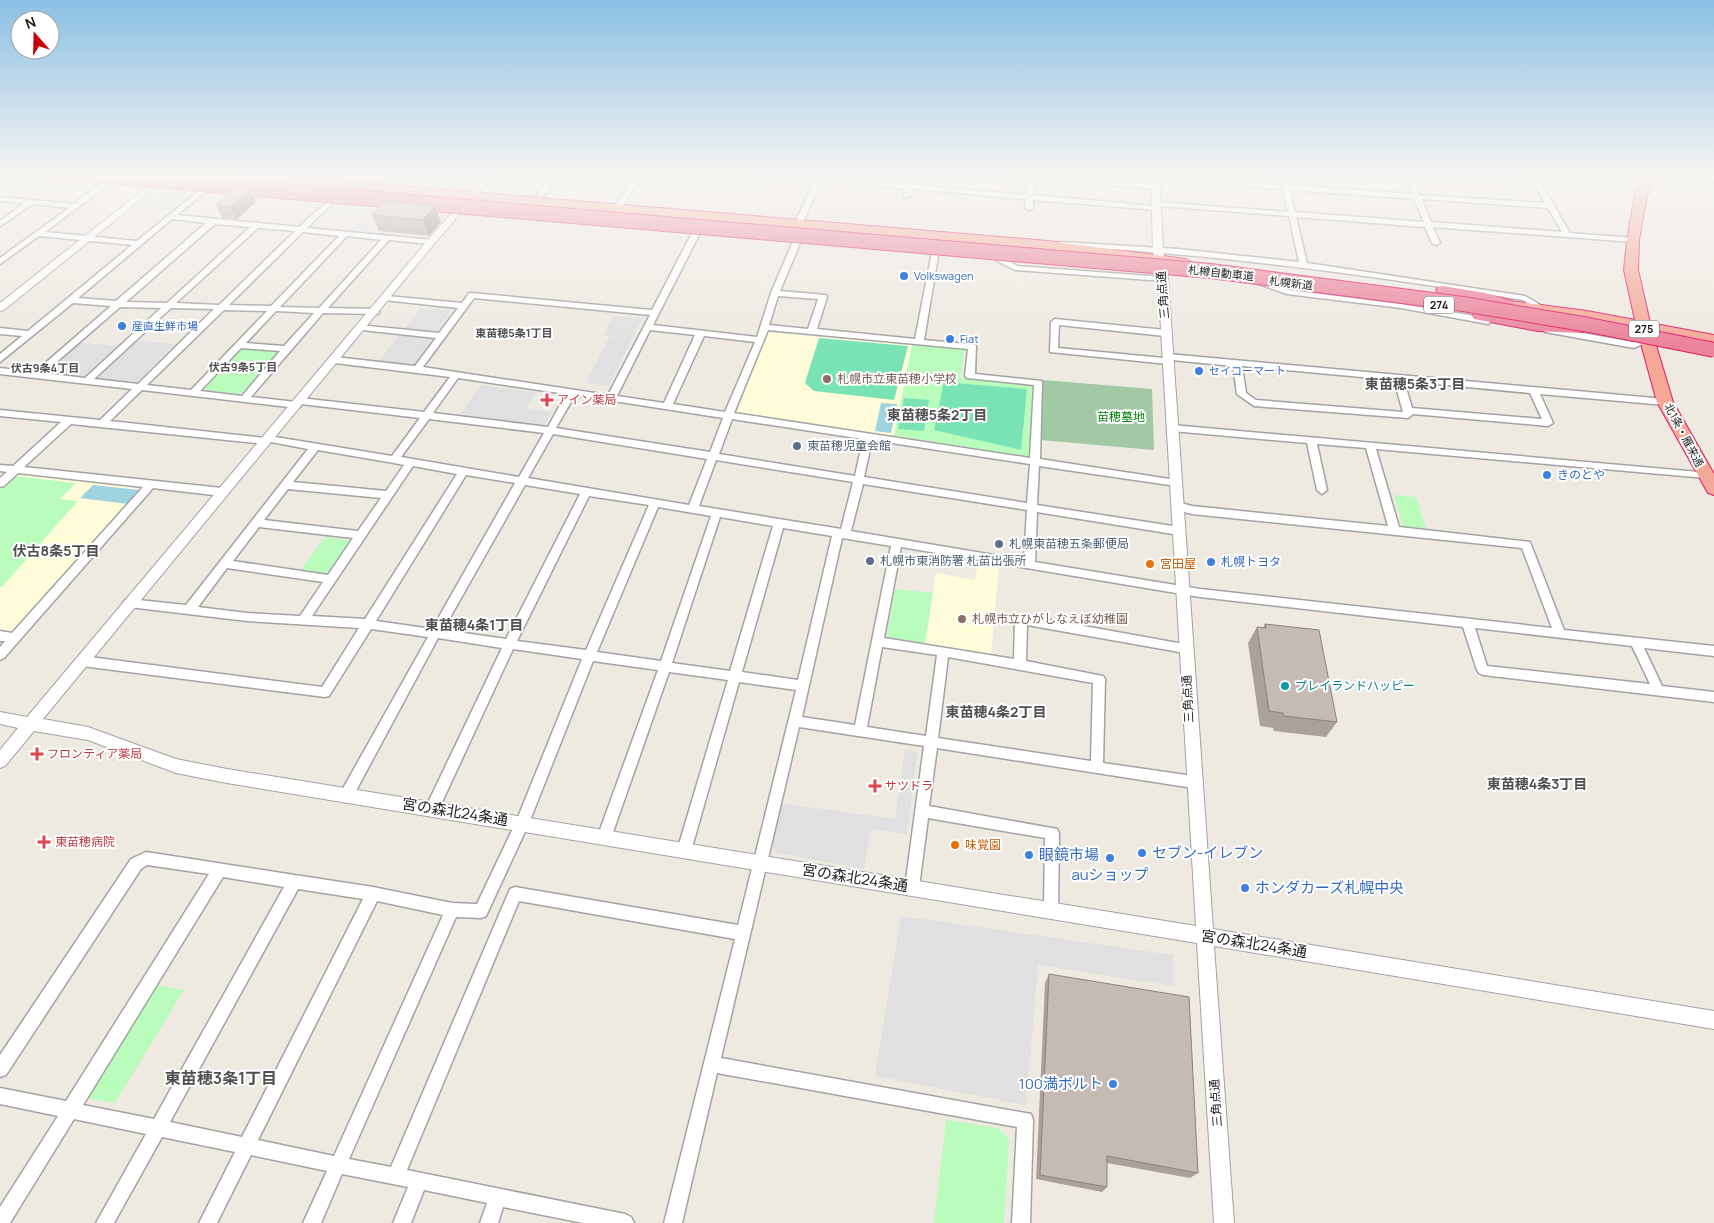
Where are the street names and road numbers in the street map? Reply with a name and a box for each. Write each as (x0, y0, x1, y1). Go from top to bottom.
street label: 札樽自動車道 (1187, 262, 1255, 283)
street label: 三角点通 (1152, 270, 1173, 320)
street label: 札幌新道 (1268, 272, 1314, 293)
road number: 274 (1424, 296, 1454, 314)
road number: 275 (1629, 320, 1659, 338)
street label: 北1条・雁来通 (1661, 400, 1708, 469)
street label: 三角点通 (1178, 675, 1197, 723)
street label: 宮の森北24条通 (401, 793, 510, 830)
street label: 宮の森北24条通 (801, 859, 910, 896)
street label: 宮の森北24条通 (1200, 925, 1309, 962)
street label: 三角点通 (1205, 1078, 1226, 1128)

